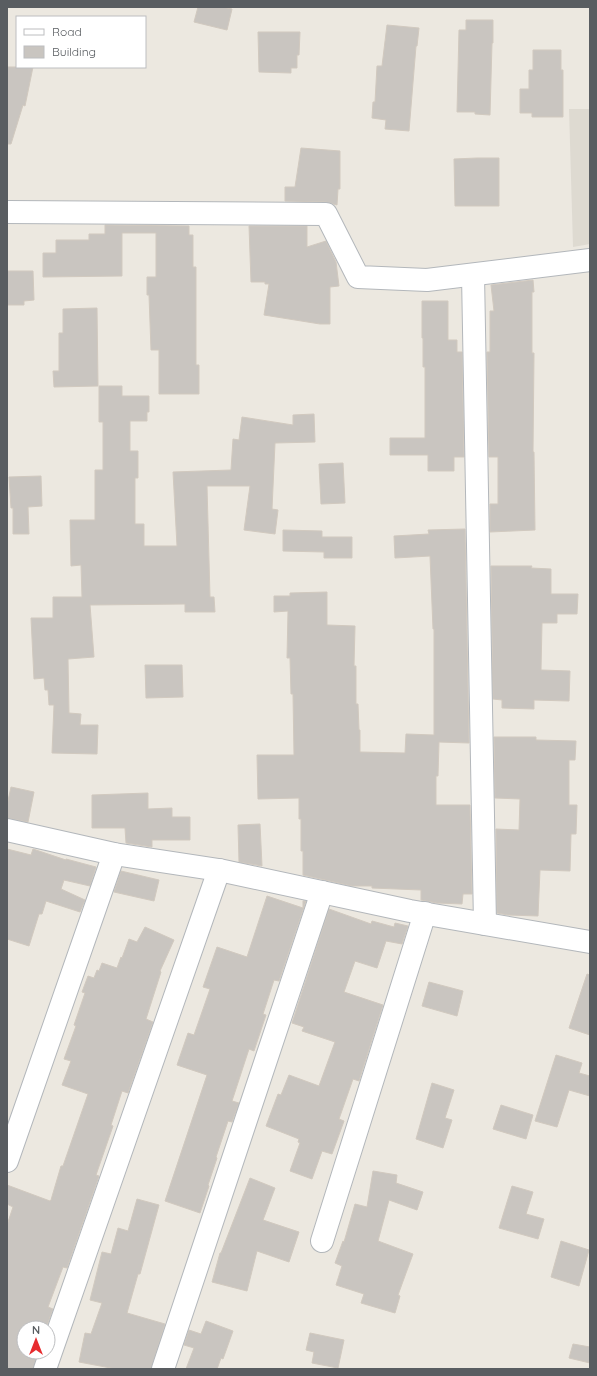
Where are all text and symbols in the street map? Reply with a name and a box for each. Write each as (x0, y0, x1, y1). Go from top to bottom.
legend (16, 16, 146, 68)
text: Road (52, 24, 82, 39)
text: Building (52, 44, 96, 59)
north arrow (16, 1320, 56, 1360)
text: N (32, 1323, 40, 1337)

